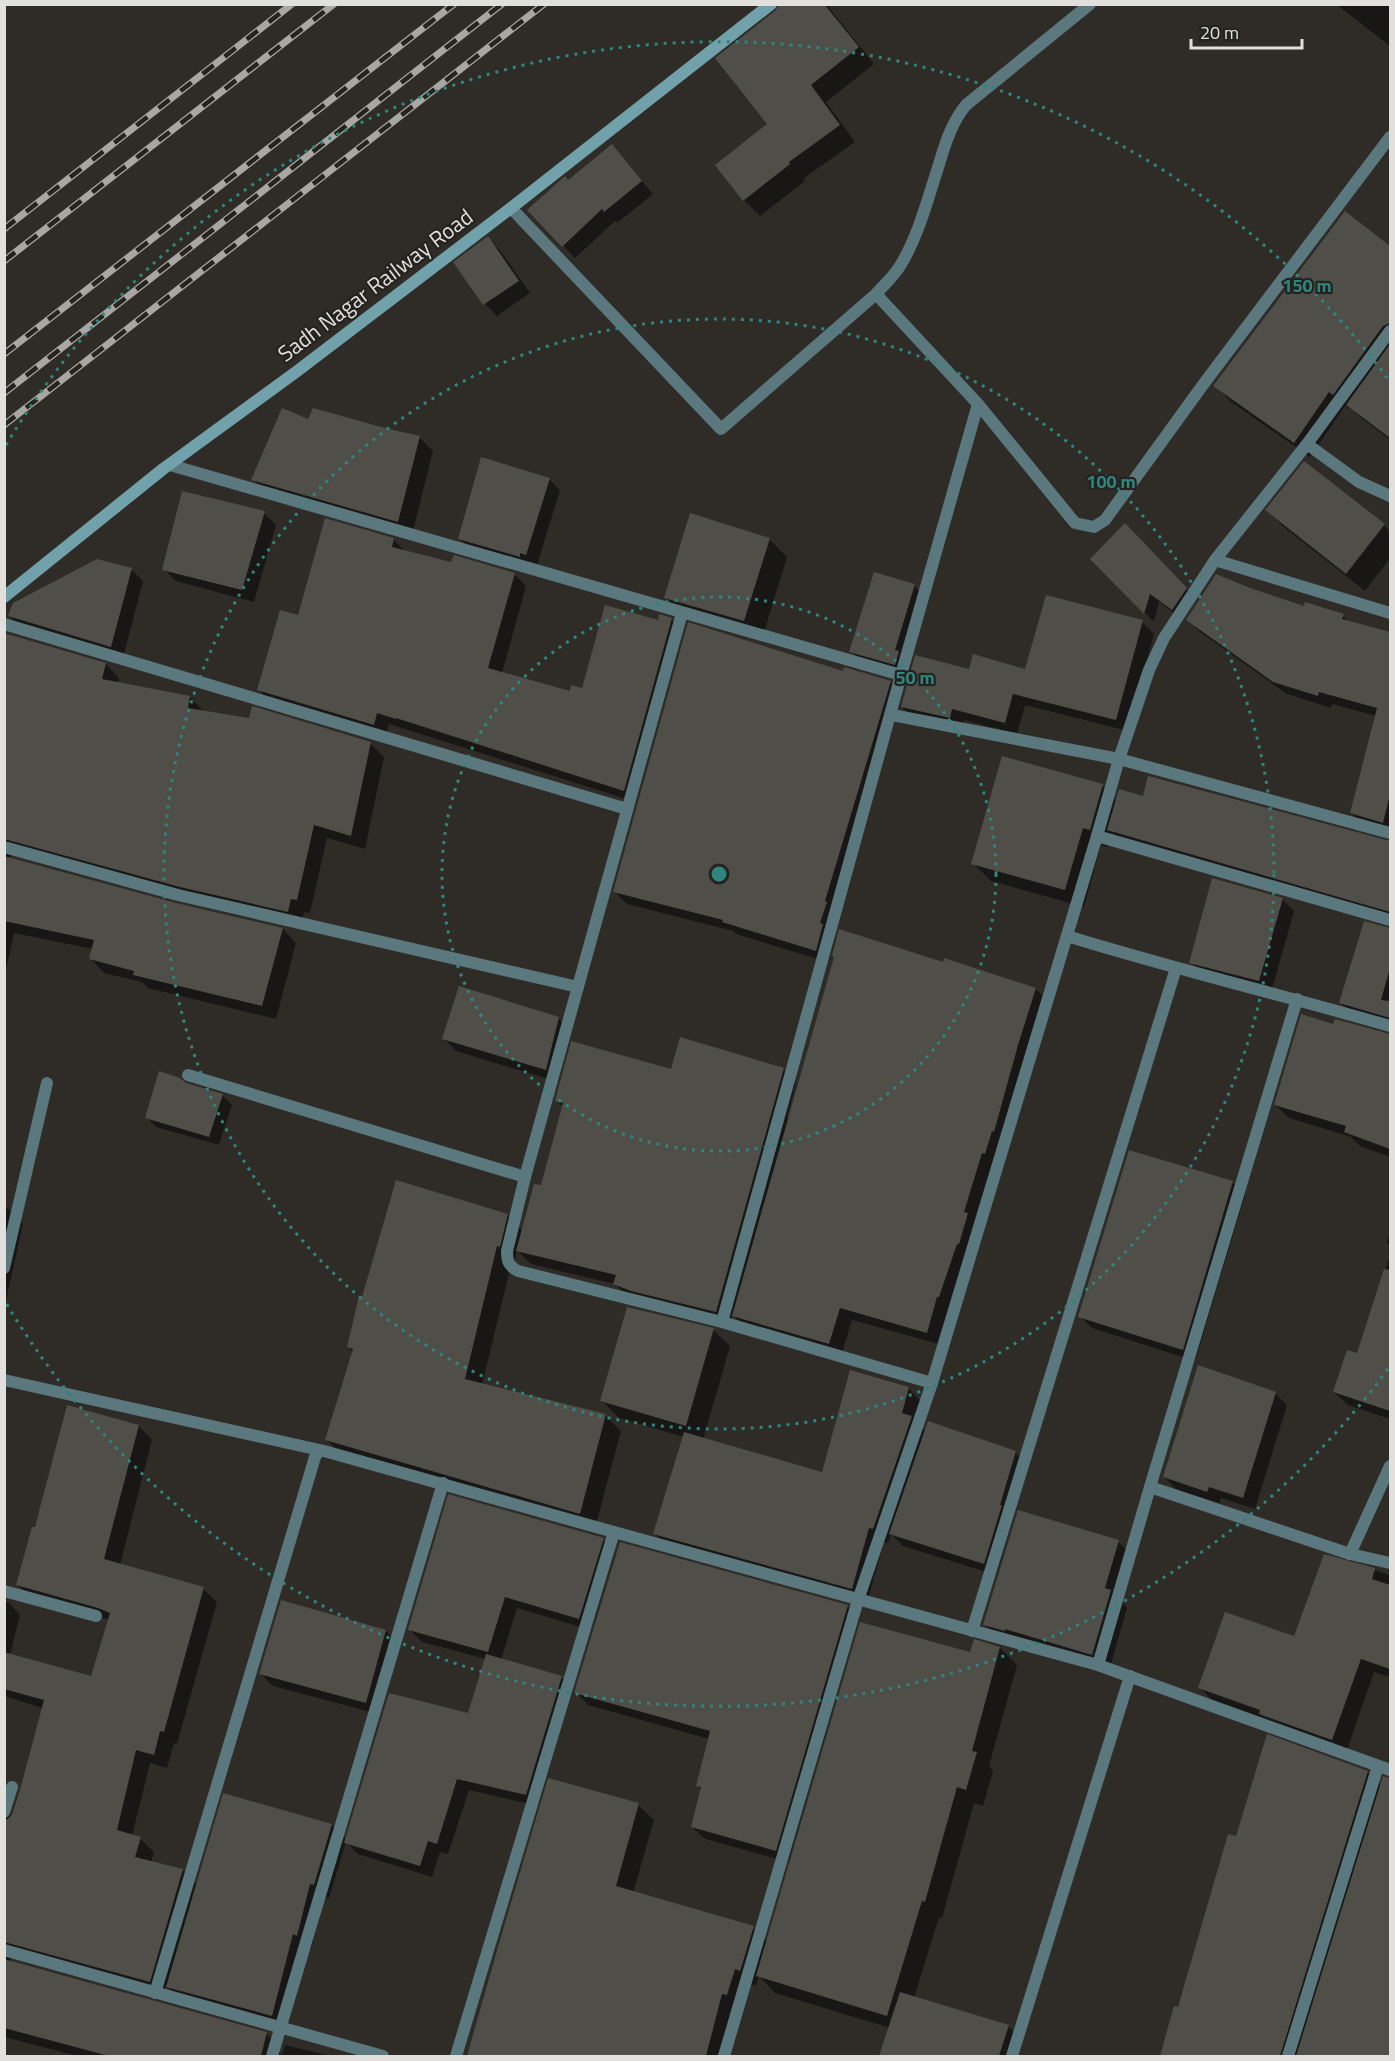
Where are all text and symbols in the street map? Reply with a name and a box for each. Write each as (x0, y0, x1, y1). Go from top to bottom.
scale bar (1191, 12, 1302, 50)
text: 20 m (1200, 19, 1239, 46)
street label: Sadh Nagar Railway Road (270, 200, 480, 370)
text: 150 m (1282, 272, 1332, 299)
text: 100 m (1086, 468, 1136, 495)
text: 50 m (895, 664, 935, 691)
centre of rings (709, 864, 729, 884)

